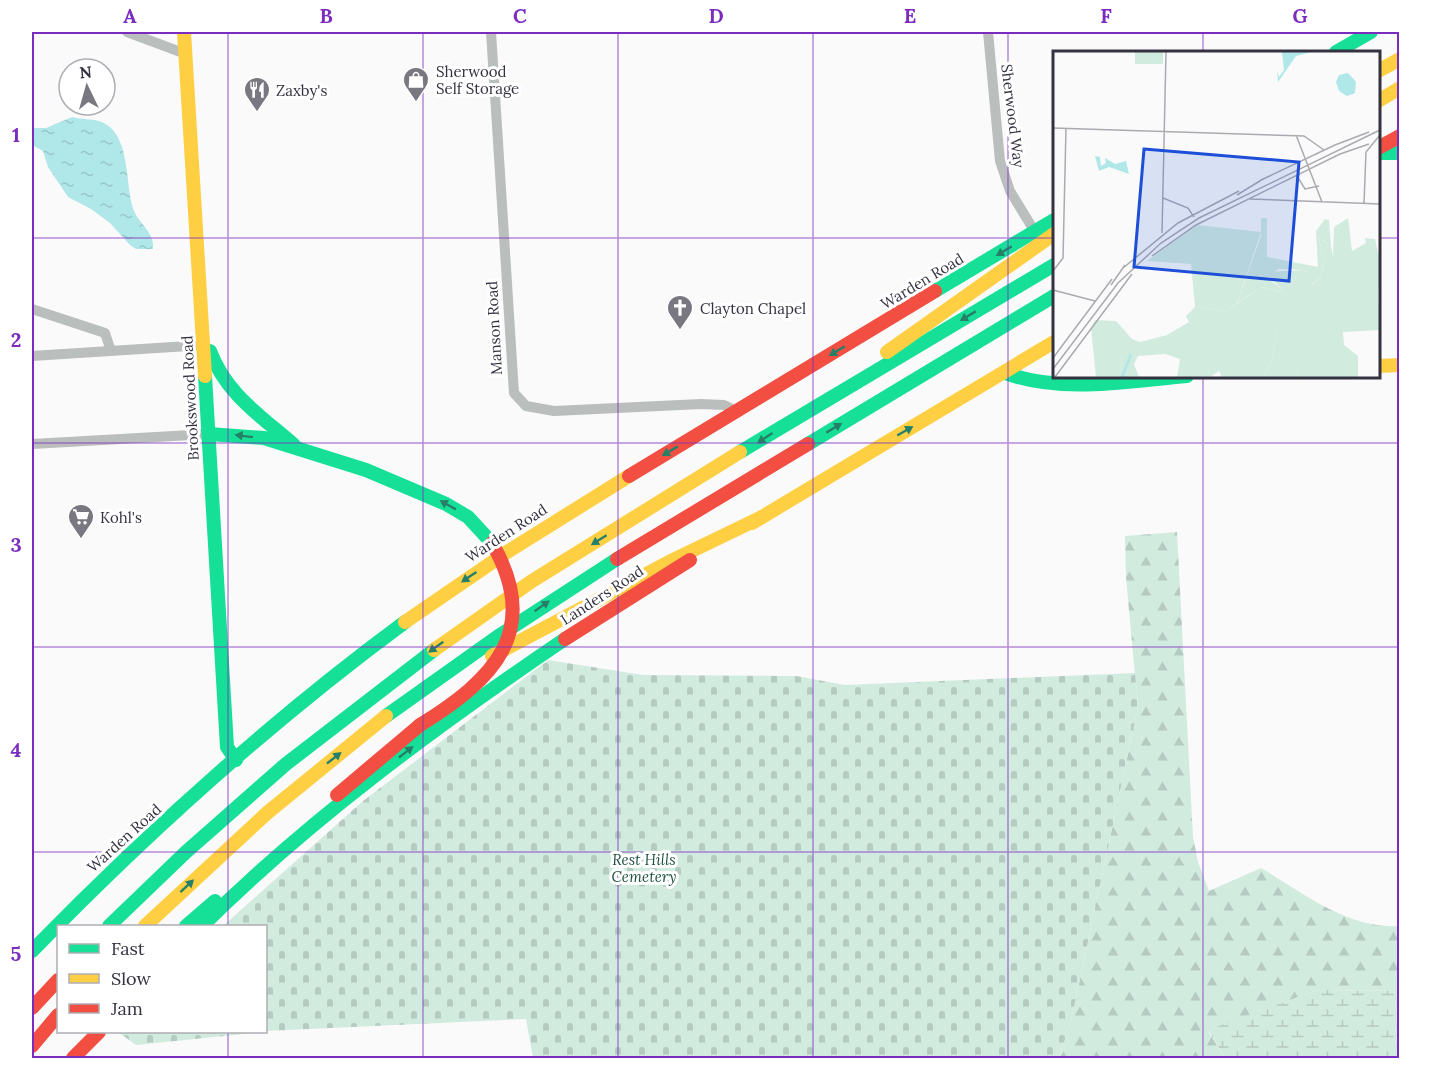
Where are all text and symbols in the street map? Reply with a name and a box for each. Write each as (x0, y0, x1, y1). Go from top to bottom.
text: A (123, 3, 137, 28)
text: B (319, 3, 333, 28)
text: C (513, 3, 527, 28)
text: D (708, 3, 724, 28)
text: E (904, 3, 916, 28)
text: F (1100, 3, 1112, 28)
text: G (1292, 3, 1308, 28)
inset map (1053, 51, 1380, 378)
north arrow (57, 57, 117, 117)
text: N (79, 62, 93, 83)
place label: Sherwood Self Storage (436, 62, 519, 98)
street label: Sherwood Way (997, 63, 1029, 169)
shop icon: Sherwood Self Storage (401, 65, 431, 103)
restaurant icon: Zaxby's (242, 75, 272, 113)
place label: Zaxby's (276, 81, 327, 100)
text: 1 (12, 122, 20, 147)
one-way arrow (996, 245, 1012, 256)
street label: Warden Road (877, 249, 967, 313)
street label: Manson Road (482, 280, 506, 376)
church icon: Clayton Chapel (665, 293, 695, 331)
place label: Clayton Chapel (700, 299, 806, 318)
one-way arrow (959, 311, 976, 321)
text: 2 (11, 327, 21, 352)
street label: Brookswood Road (177, 335, 203, 461)
one-way arrow (829, 345, 845, 356)
one-way arrow (826, 422, 842, 433)
one-way arrow (897, 426, 914, 436)
one-way arrow (235, 431, 254, 440)
one-way arrow (757, 432, 773, 443)
one-way arrow (661, 446, 678, 456)
one-way arrow (439, 500, 456, 510)
street label: Warden Road (462, 500, 550, 566)
supermarket icon: Kohl's (66, 502, 96, 540)
place label: Kohl's (100, 508, 142, 527)
text: 3 (10, 532, 22, 557)
one-way arrow (591, 534, 607, 545)
street label: Landers Road (557, 561, 647, 629)
one-way arrow (461, 571, 477, 582)
one-way arrow (534, 600, 550, 612)
one-way arrow (428, 641, 444, 653)
text: 4 (11, 737, 22, 762)
one-way arrow (399, 747, 414, 759)
one-way arrow (326, 752, 341, 764)
street label: Warden Road (83, 800, 165, 876)
park label: Rest Hills Cemetery (611, 850, 677, 886)
one-way arrow (179, 880, 194, 893)
legend (57, 925, 267, 1033)
text: Fast (111, 937, 145, 960)
text: 5 (11, 941, 22, 966)
text: Slow (111, 967, 151, 990)
text: Jam (110, 997, 143, 1020)

